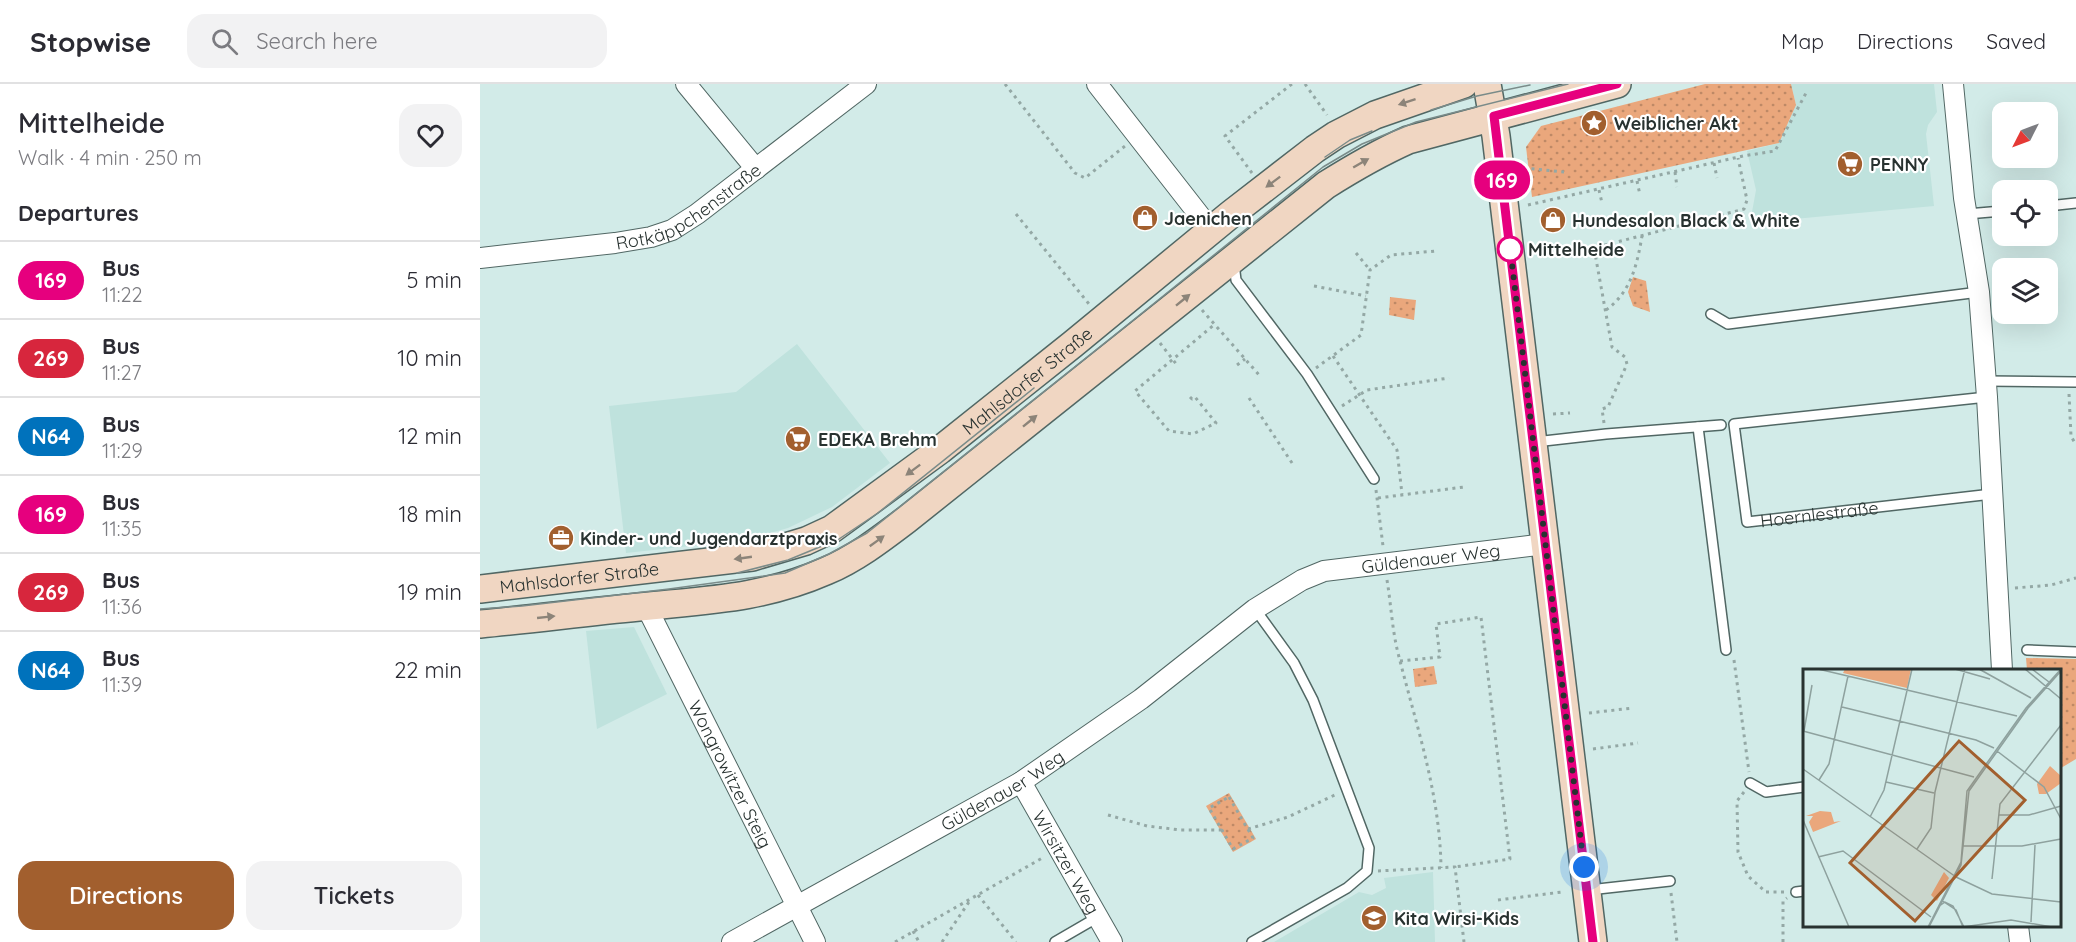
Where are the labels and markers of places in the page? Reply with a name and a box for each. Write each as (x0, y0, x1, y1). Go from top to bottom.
place icon: Weiblicher Akt (1579, 108, 1609, 138)
place label: Weiblicher Akt (1614, 112, 1738, 135)
supermarket icon: PENNY (1835, 149, 1865, 179)
place label: PENNY (1870, 153, 1929, 176)
shop icon: Jaenichen (1130, 203, 1160, 233)
shop icon: Hundesalon Black & White (1538, 205, 1568, 235)
place label: Jaenichen (1164, 207, 1252, 230)
place label: Hundesalon Black & White (1572, 209, 1800, 232)
marker: Mittelheide (1497, 236, 1523, 262)
place label: Mittelheide (1528, 238, 1624, 261)
supermarket icon: EDEKA Brehm (783, 424, 813, 454)
place label: EDEKA Brehm (818, 428, 937, 451)
office icon: Kinder- und Jugendarztpraxis (546, 523, 576, 553)
place label: Kinder- und Jugendarztpraxis (580, 527, 838, 550)
school or university icon: Kita Wirsi-Kids (1359, 903, 1389, 933)
place label: Kita Wirsi-Kids (1394, 907, 1519, 930)

